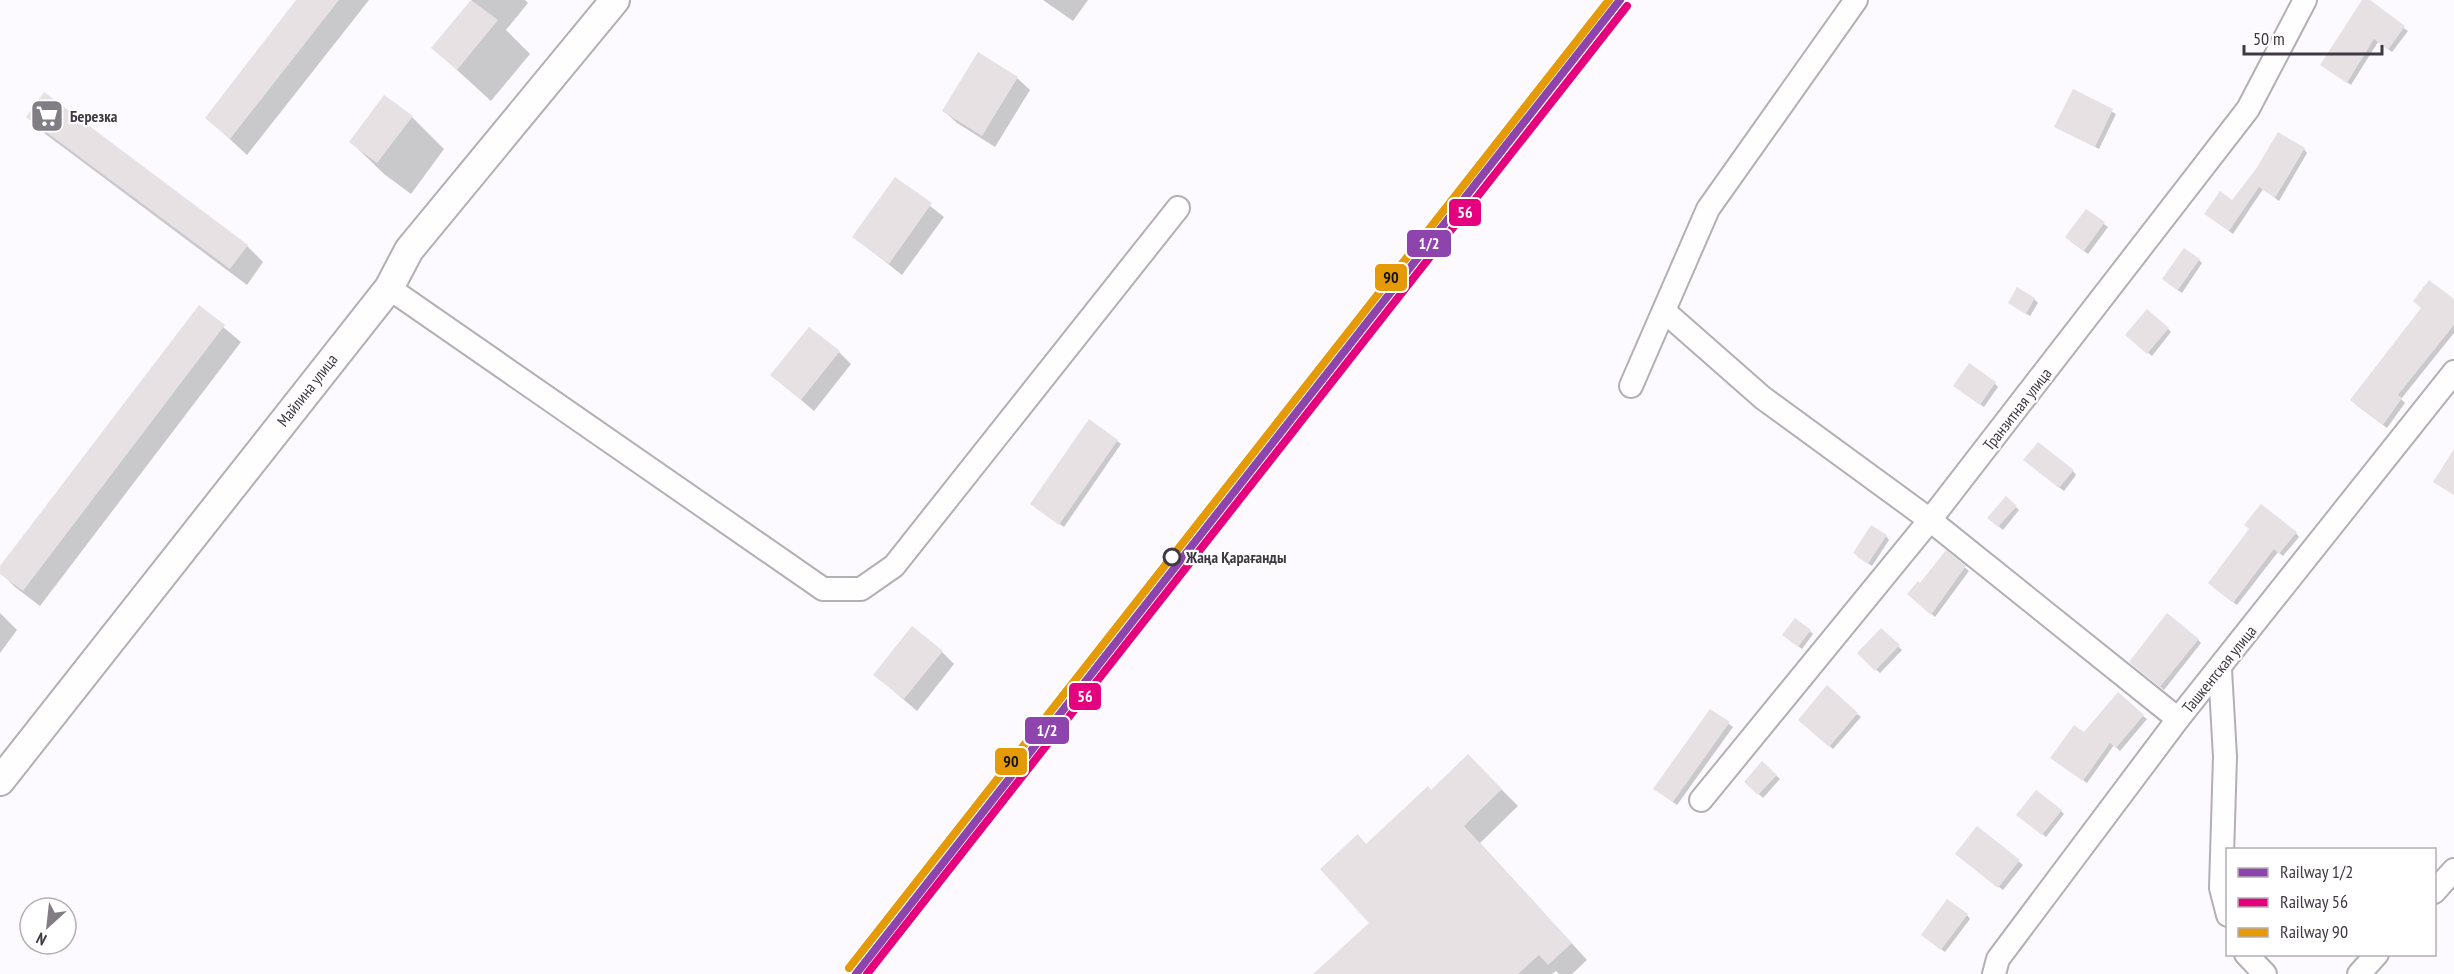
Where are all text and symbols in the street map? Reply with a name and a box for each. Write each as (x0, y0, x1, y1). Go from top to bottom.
scale bar (2244, 18, 2382, 56)
text: 50 m (2253, 27, 2285, 50)
supermarket icon: Березка (29, 98, 65, 134)
place label: Березка (70, 106, 118, 126)
line badge: 56 (1448, 198, 1482, 227)
text: 56 (1457, 202, 1473, 222)
line badge: 1/2 (1406, 229, 1452, 258)
text: 1/2 (1419, 233, 1439, 253)
line badge: 90 (1374, 263, 1408, 292)
text: 90 (1383, 267, 1399, 287)
street label: Майлина улица (272, 350, 342, 430)
street label: Транзитная улица (1979, 364, 2055, 454)
place label: Жаңа Қарағанды (1185, 547, 1286, 567)
marker: Жаңа Қарағанды (1163, 548, 1181, 566)
street label: Ташкентская улица (2178, 621, 2260, 717)
line badge: 56 (1068, 682, 1102, 711)
text: 56 (1077, 686, 1093, 706)
line badge: 1/2 (1024, 716, 1070, 745)
text: 1/2 (1037, 720, 1057, 740)
line badge: 90 (994, 747, 1028, 776)
text: 90 (1003, 751, 1019, 771)
legend (2226, 848, 2436, 956)
text: Railway 1/2 (2280, 860, 2353, 883)
text: Railway 56 (2280, 890, 2348, 913)
north arrow (18, 896, 78, 956)
text: Railway 90 (2280, 920, 2348, 943)
text: N (33, 928, 50, 950)

